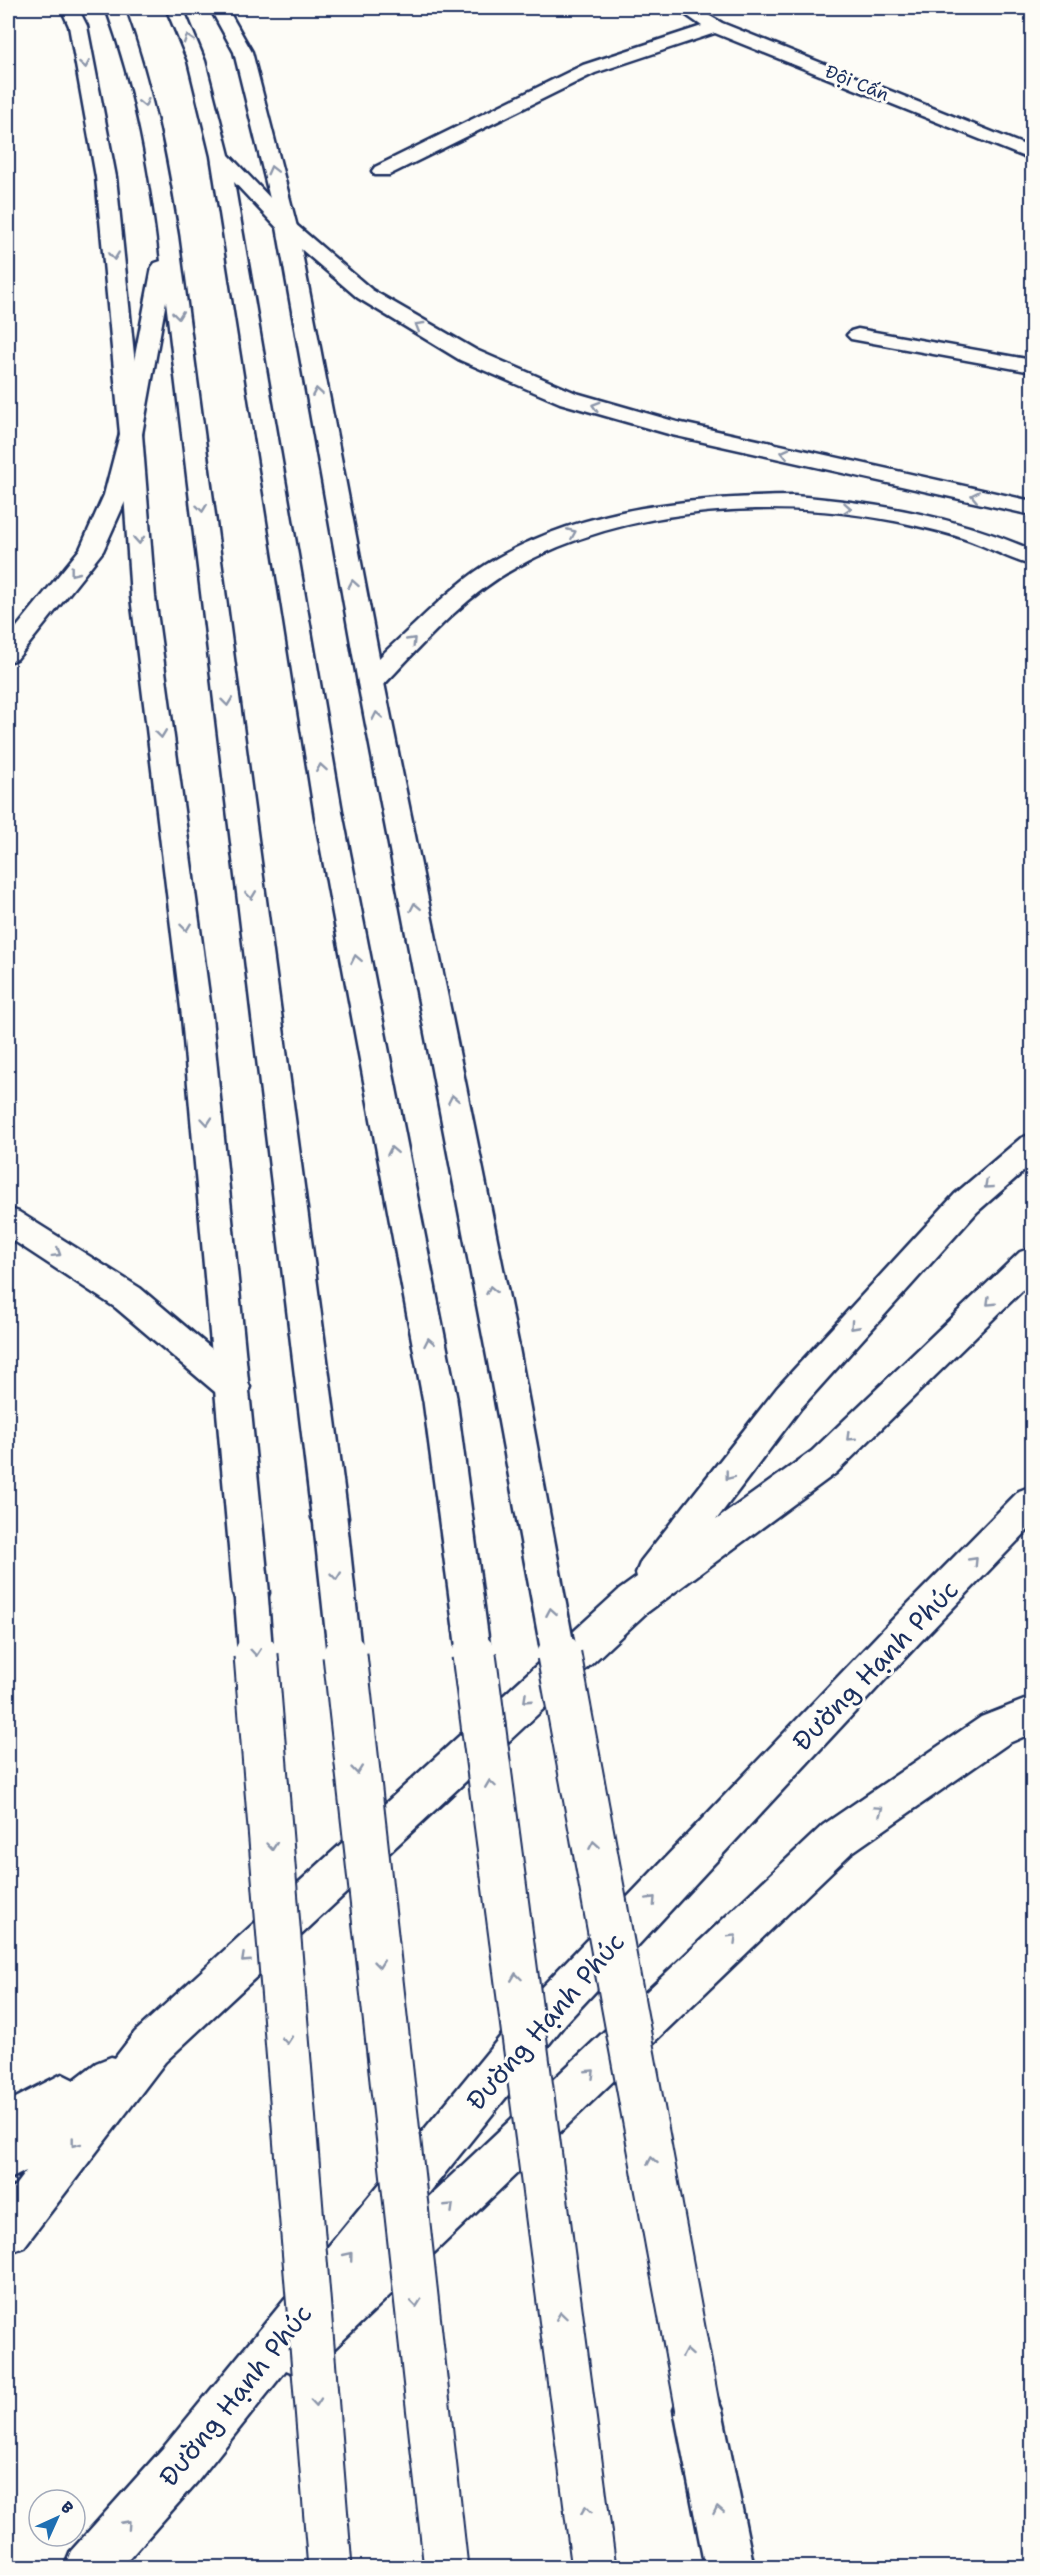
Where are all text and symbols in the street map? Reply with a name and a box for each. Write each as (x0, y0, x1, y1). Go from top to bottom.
one-way arrow (182, 34, 195, 45)
one-way arrow (78, 58, 91, 68)
street label: Đội Cấn (821, 59, 893, 107)
one-way arrow (137, 98, 150, 108)
one-way arrow (267, 165, 280, 175)
one-way arrow (107, 252, 120, 261)
one-way arrow (171, 310, 184, 319)
one-way arrow (415, 322, 425, 334)
one-way arrow (311, 388, 324, 398)
one-way arrow (591, 401, 602, 413)
one-way arrow (780, 448, 790, 461)
one-way arrow (971, 490, 981, 503)
one-way arrow (843, 501, 852, 514)
one-way arrow (196, 503, 208, 513)
one-way arrow (565, 528, 576, 540)
one-way arrow (132, 535, 145, 544)
one-way arrow (71, 565, 82, 576)
one-way arrow (347, 579, 360, 589)
one-way arrow (404, 638, 415, 649)
one-way arrow (220, 697, 232, 706)
one-way arrow (371, 711, 384, 721)
one-way arrow (154, 729, 166, 738)
one-way arrow (315, 763, 327, 772)
one-way arrow (244, 890, 257, 900)
one-way arrow (409, 903, 422, 913)
one-way arrow (179, 922, 191, 932)
one-way arrow (350, 955, 363, 965)
one-way arrow (447, 1094, 460, 1104)
one-way arrow (200, 1116, 213, 1125)
one-way arrow (386, 1146, 399, 1156)
one-way arrow (984, 1177, 995, 1188)
one-way arrow (51, 1245, 61, 1257)
one-way arrow (485, 1285, 498, 1295)
one-way arrow (986, 1294, 997, 1305)
one-way arrow (850, 1319, 861, 1330)
one-way arrow (423, 1338, 436, 1348)
one-way arrow (846, 1430, 856, 1441)
one-way arrow (726, 1469, 737, 1480)
one-way arrow (967, 1557, 978, 1568)
one-way arrow (329, 1571, 342, 1580)
street label: Đường Hạnh Phúc (784, 1572, 966, 1758)
one-way arrow (545, 1607, 558, 1617)
one-way arrow (249, 1647, 262, 1656)
one-way arrow (524, 1691, 535, 1702)
one-way arrow (351, 1765, 363, 1774)
one-way arrow (485, 1779, 497, 1788)
one-way arrow (872, 1806, 883, 1817)
one-way arrow (265, 1841, 278, 1850)
one-way arrow (588, 1841, 601, 1851)
one-way arrow (645, 1897, 656, 1907)
street label: Đường Hạnh Phúc (458, 1925, 632, 2117)
one-way arrow (725, 1935, 736, 1946)
one-way arrow (242, 1952, 252, 1963)
one-way arrow (372, 1959, 385, 1968)
one-way arrow (510, 1973, 523, 1982)
one-way arrow (280, 2036, 293, 2045)
one-way arrow (585, 2069, 595, 2080)
one-way arrow (72, 2137, 83, 2148)
one-way arrow (646, 2156, 659, 2166)
one-way arrow (443, 2203, 454, 2214)
one-way arrow (342, 2252, 353, 2263)
street label: Đường Hạnh Phúc (151, 2297, 319, 2493)
one-way arrow (410, 2299, 422, 2308)
one-way arrow (555, 2312, 567, 2321)
one-way arrow (681, 2348, 694, 2358)
one-way arrow (310, 2398, 323, 2407)
north arrow (27, 2488, 87, 2548)
text: B (56, 2497, 78, 2519)
one-way arrow (581, 2505, 593, 2514)
one-way arrow (712, 2505, 725, 2515)
one-way arrow (120, 2520, 131, 2531)

